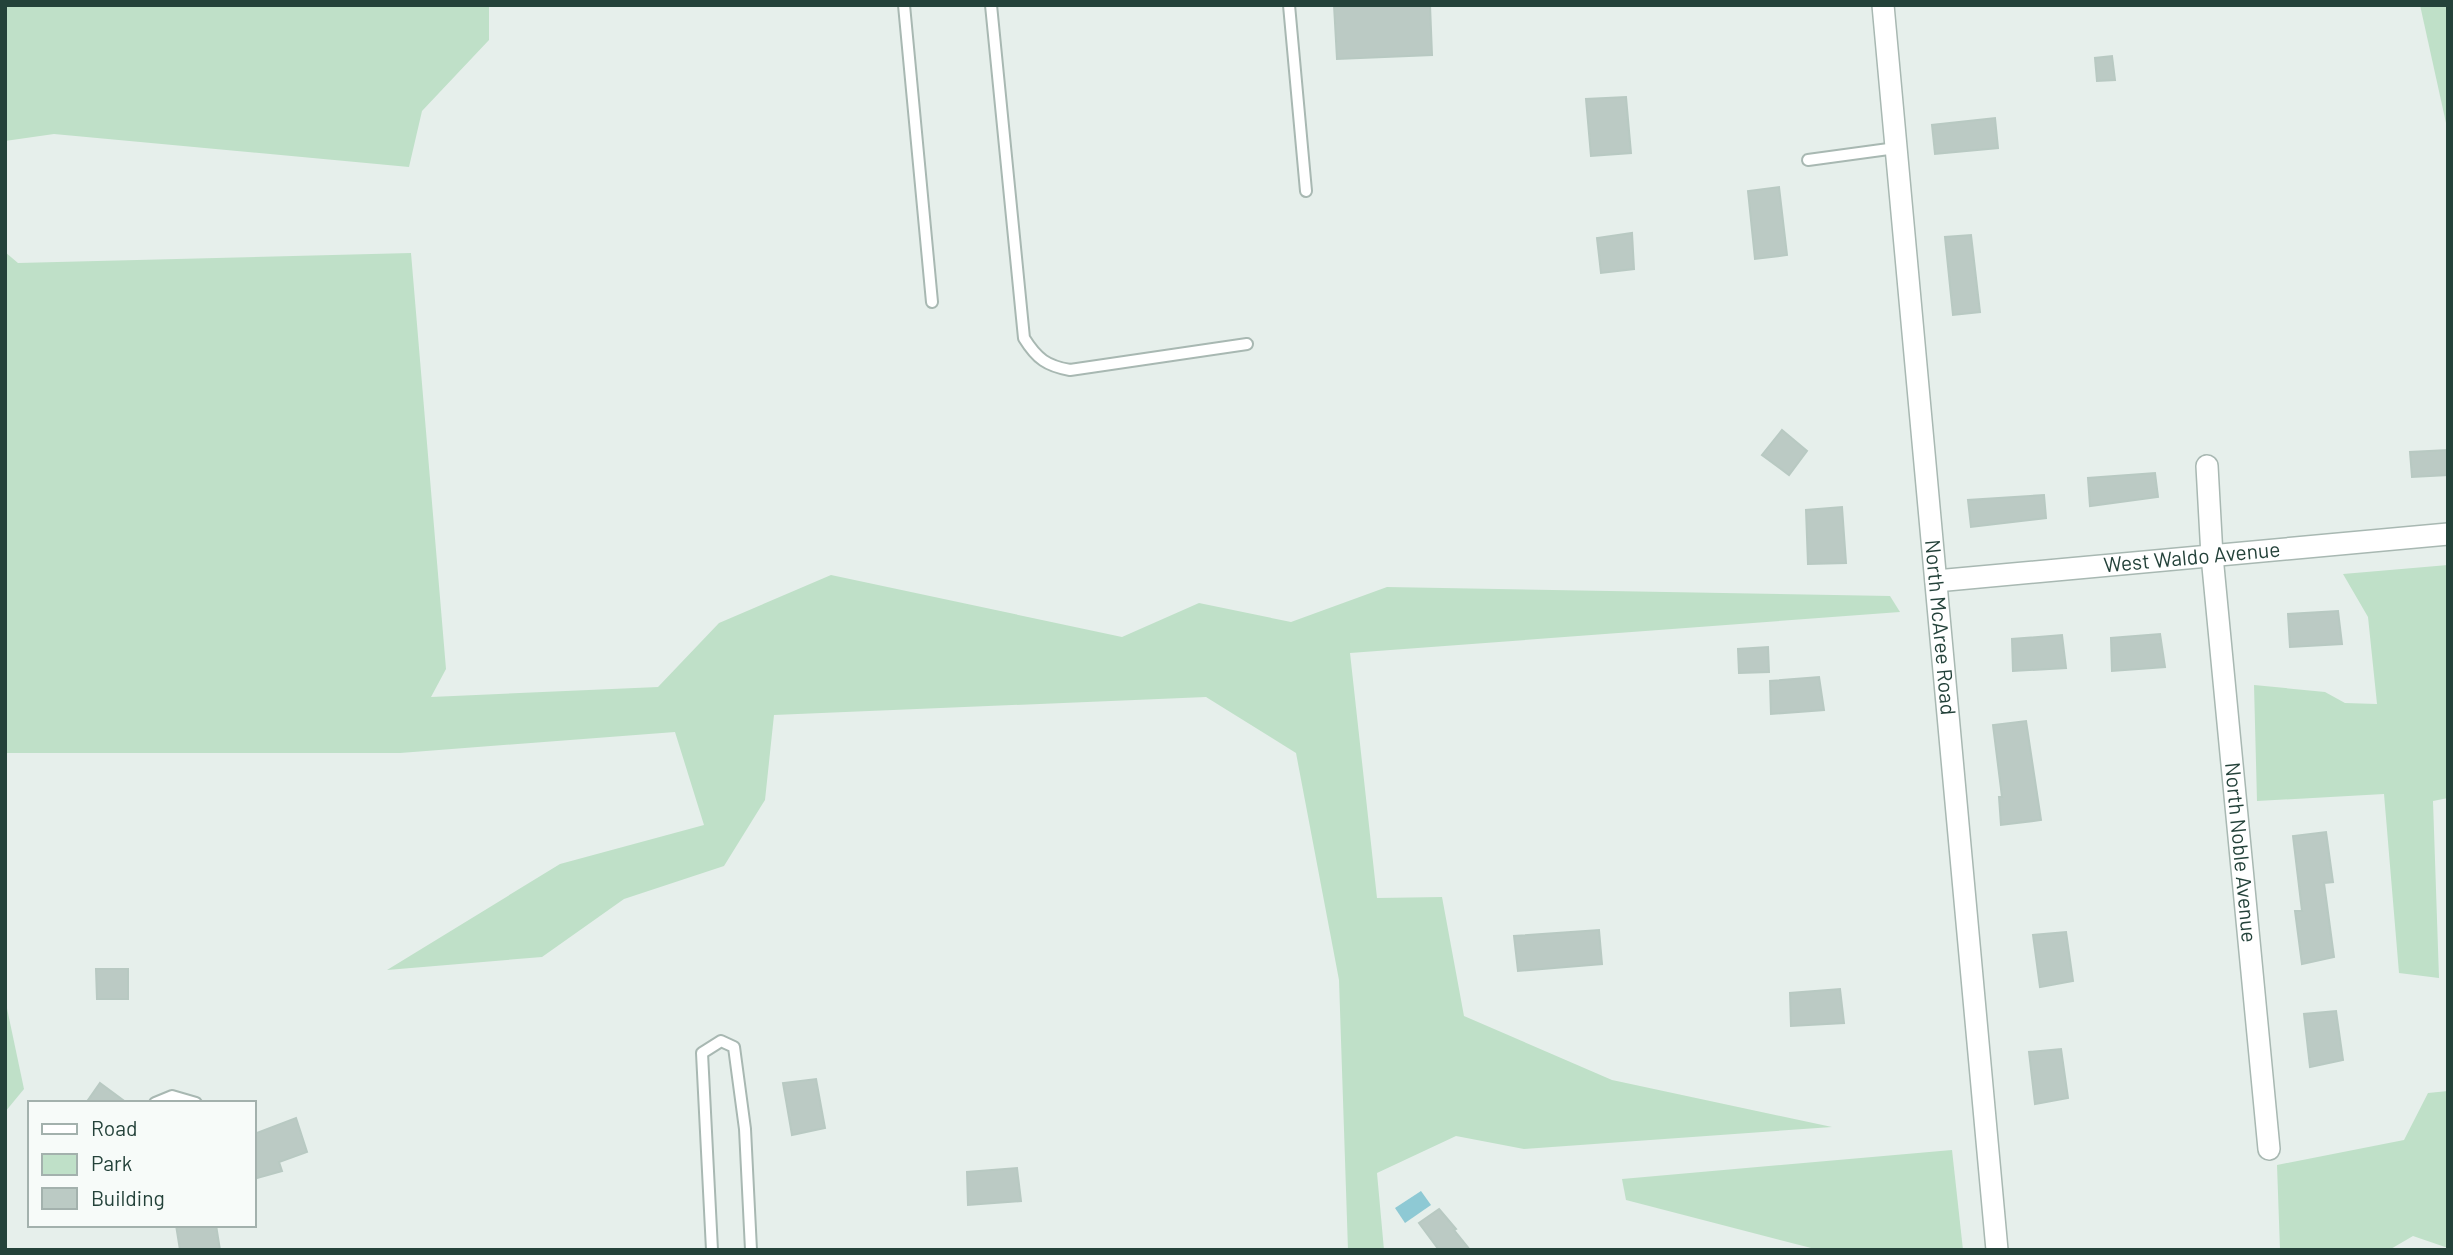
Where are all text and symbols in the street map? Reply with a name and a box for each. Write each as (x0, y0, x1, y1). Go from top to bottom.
street label: West Waldo Avenue (2102, 535, 2281, 577)
street label: North McAree Road (1921, 538, 1962, 716)
street label: North Noble Avenue (2221, 761, 2263, 944)
legend (28, 1101, 256, 1227)
text: Road (91, 1115, 137, 1140)
text: Park (91, 1150, 132, 1175)
text: Building (91, 1185, 165, 1210)

